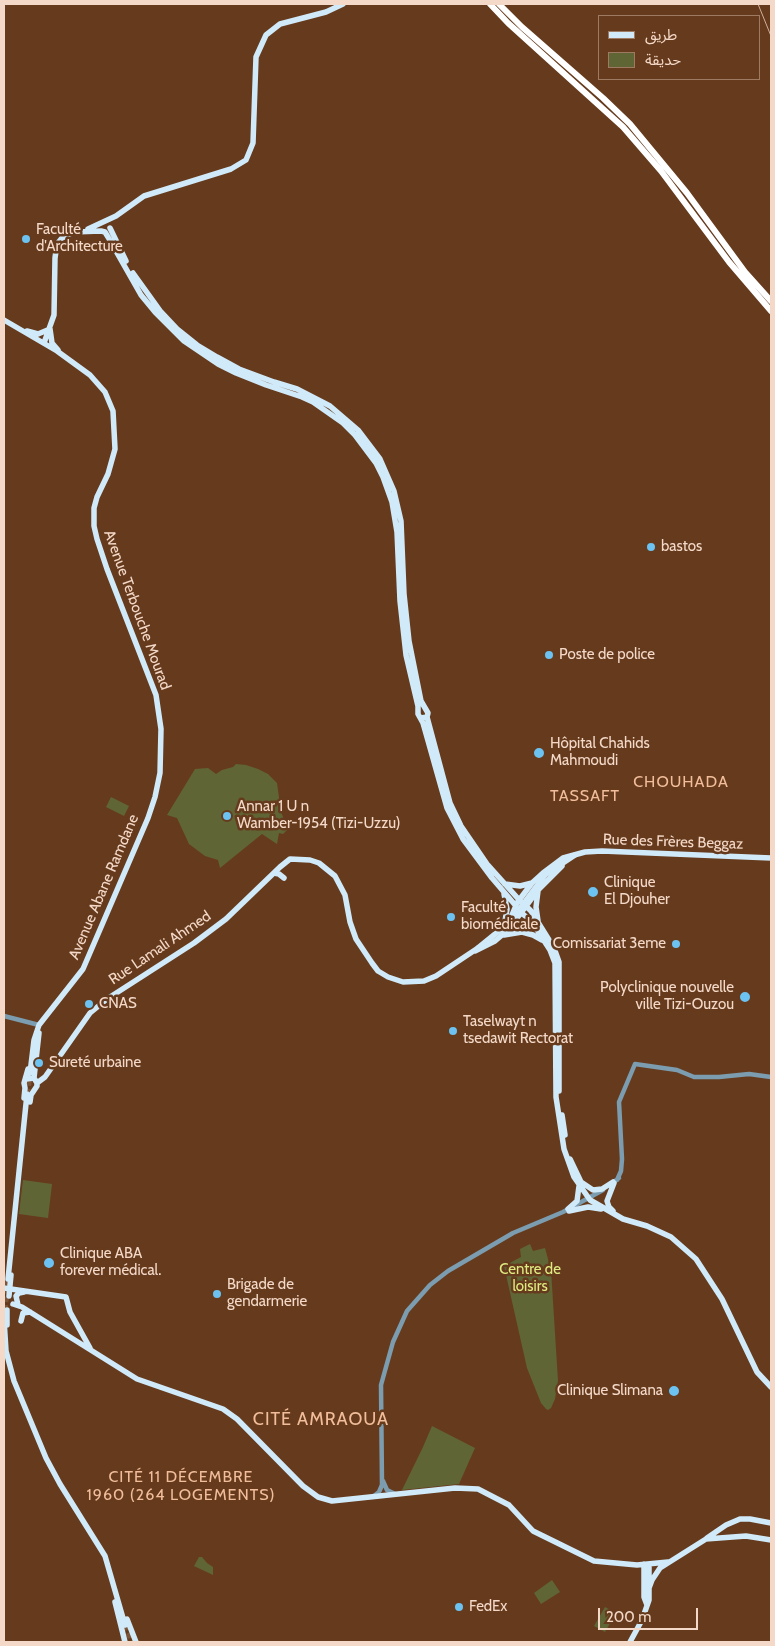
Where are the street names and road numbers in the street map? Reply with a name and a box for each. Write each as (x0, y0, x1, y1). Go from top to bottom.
street label: Avenue Terbouche Mourad (100, 528, 174, 692)
street label: Avenue Abane Ramdane (65, 812, 143, 962)
street label: Rue des Frères Beggaz (603, 831, 743, 853)
street label: Rue Lamali Ahmed (105, 907, 215, 989)

